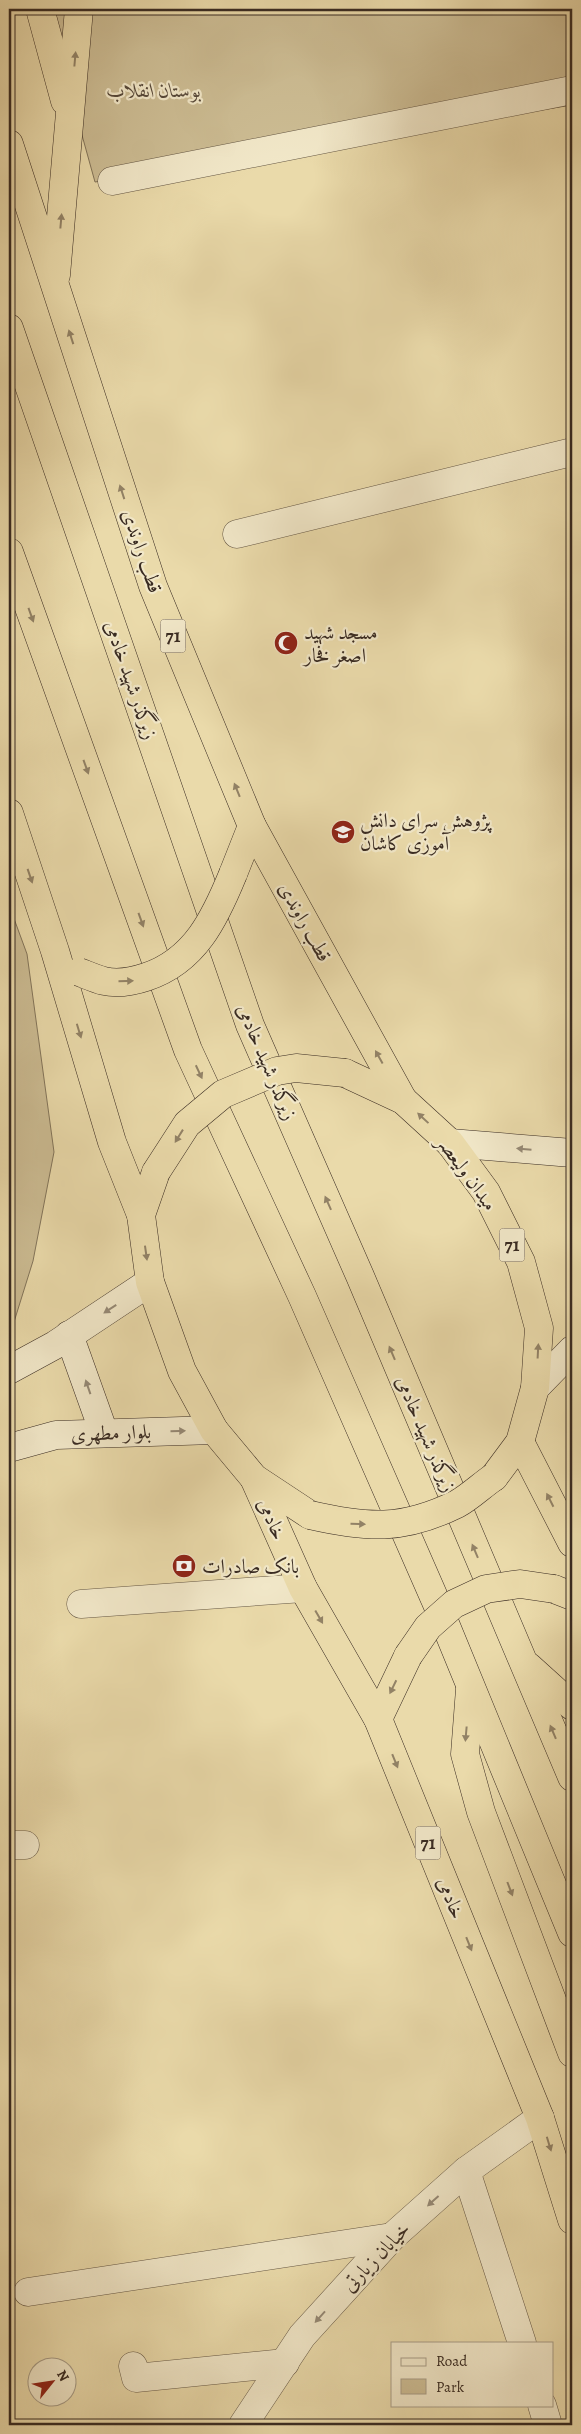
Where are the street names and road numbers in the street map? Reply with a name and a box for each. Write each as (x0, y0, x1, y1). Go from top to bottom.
street label: قطب راوندی (115, 505, 169, 597)
street label: زیرگذر شهید خادمی (98, 617, 165, 743)
road number: 71 (160, 620, 186, 652)
street label: قطب راوندی (272, 877, 338, 967)
street label: زیرگذر شهید خادمی (230, 999, 305, 1124)
street label: میدان ولیعصر (429, 1128, 503, 1216)
road number: 71 (500, 1228, 524, 1262)
street label: زیرگذر شهید خادمی (389, 1371, 464, 1496)
street label: بلوار مطهری (70, 1418, 152, 1448)
street label: خادمی (251, 1494, 293, 1544)
road number: 71 (416, 1826, 440, 1860)
street label: خادمی (430, 1873, 472, 1923)
street label: خیابان زیارتی (336, 2216, 416, 2298)

